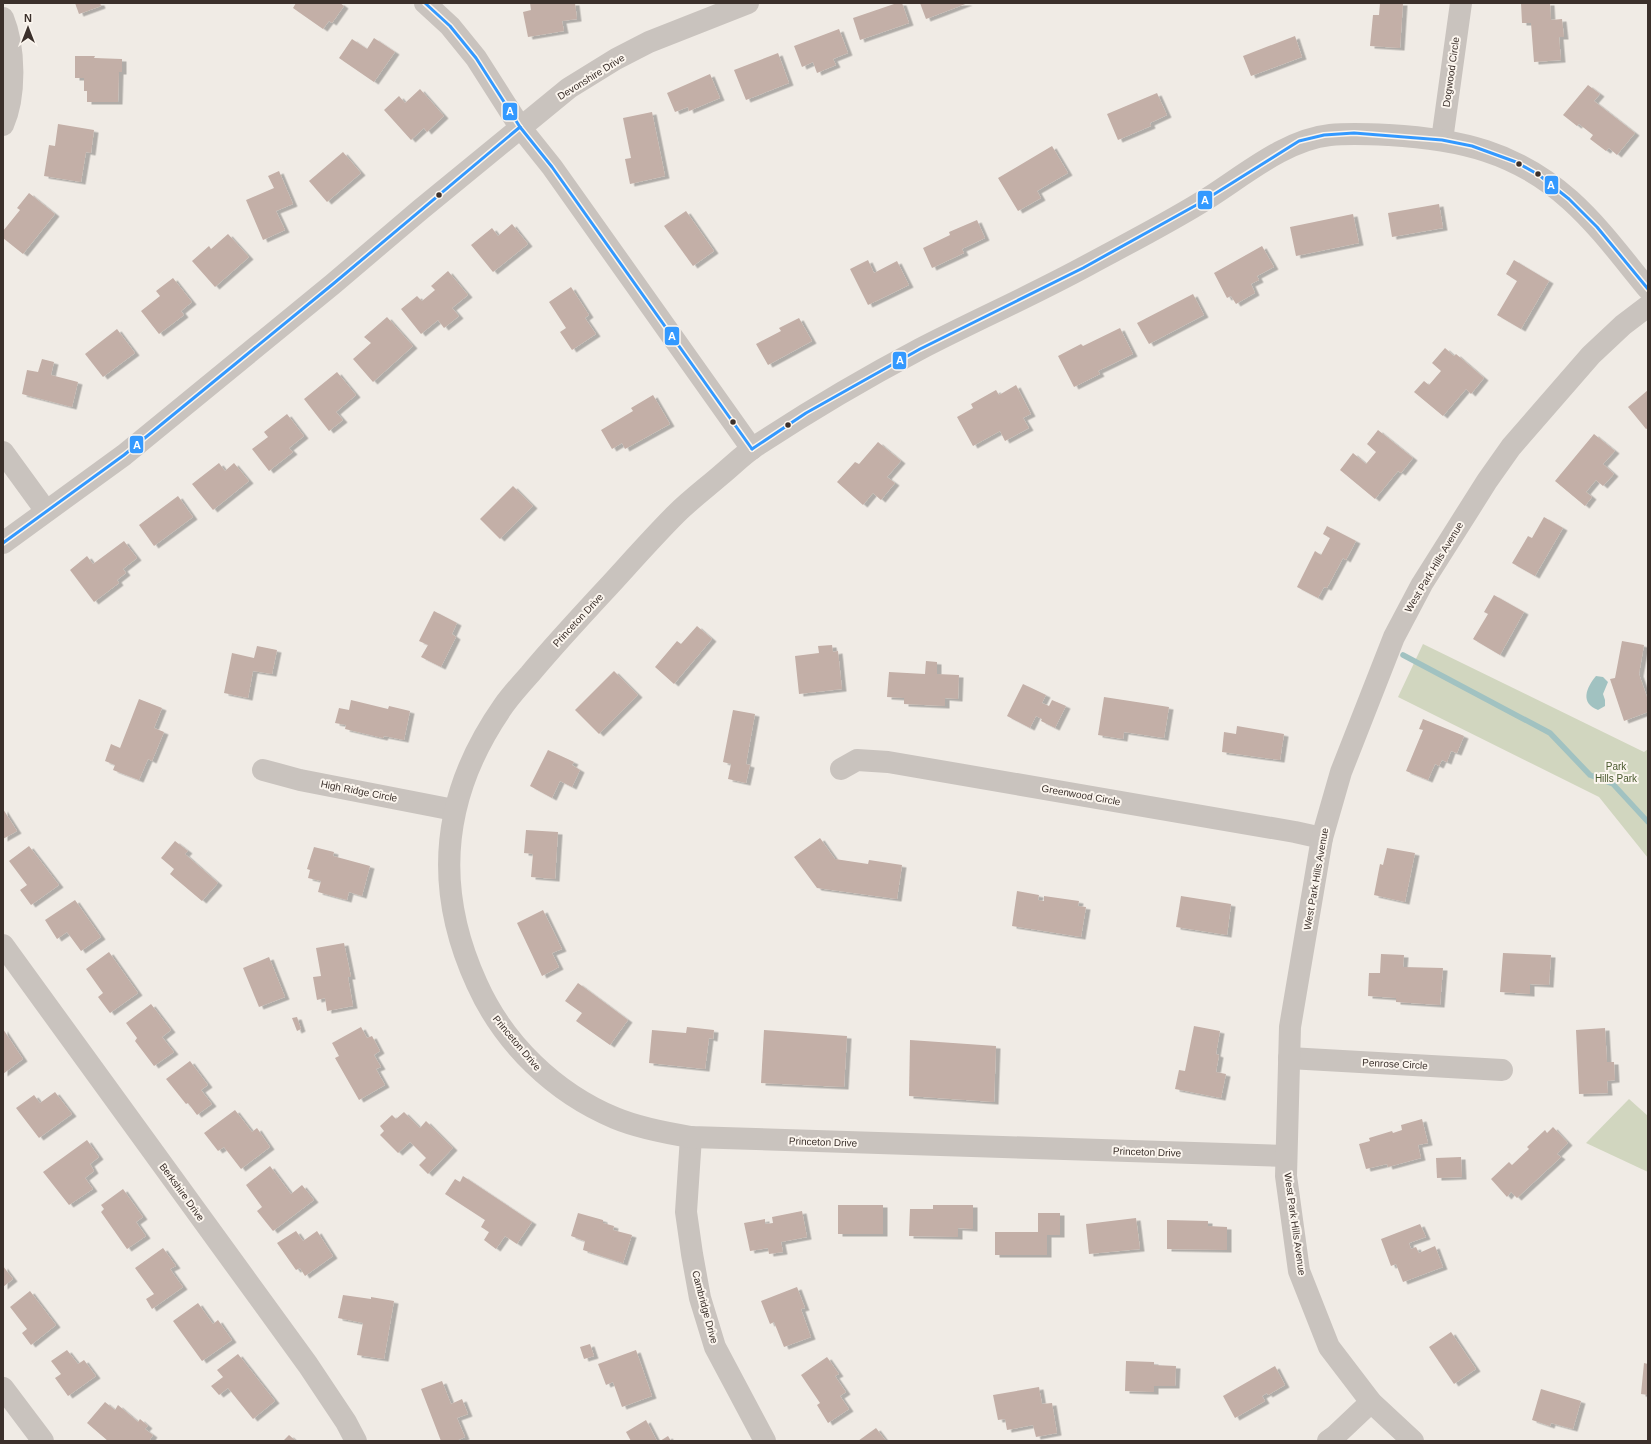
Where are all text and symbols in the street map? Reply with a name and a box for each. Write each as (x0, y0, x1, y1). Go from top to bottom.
north arrow (8, 8, 48, 48)
text: N (24, 12, 32, 24)
street label: Dogwood Circle (1441, 36, 1461, 108)
street label: Devonshire Drive (556, 52, 627, 102)
line badge: A (502, 102, 518, 121)
text: A (506, 105, 514, 117)
unlabelled marker (1514, 159, 1524, 169)
unlabelled marker (1533, 169, 1543, 179)
line badge: A (1544, 175, 1559, 195)
text: A (1547, 179, 1555, 191)
unlabelled marker (434, 190, 444, 200)
line badge: A (1197, 190, 1213, 210)
text: A (1201, 194, 1209, 206)
line badge: A (664, 326, 680, 346)
text: A (668, 330, 676, 342)
line badge: A (892, 351, 907, 370)
text: A (896, 354, 904, 366)
unlabelled marker (728, 417, 738, 427)
unlabelled marker (783, 420, 793, 430)
line badge: A (129, 435, 144, 454)
text: A (133, 439, 141, 451)
street label: West Park Hills Avenue (1403, 519, 1466, 614)
street label: Princeton Drive (551, 591, 606, 649)
park label: Park Hills Park (1595, 761, 1638, 784)
street label: High Ridge Circle (320, 778, 399, 804)
street label: Greenwood Circle (1041, 783, 1122, 807)
street label: West Park Hills Avenue (1302, 827, 1330, 931)
street label: Princeton Drive (491, 1013, 543, 1073)
street label: Penrose Circle (1362, 1057, 1428, 1071)
street label: Princeton Drive (789, 1135, 858, 1149)
street label: Princeton Drive (1113, 1145, 1182, 1159)
street label: Berkshire Drive (157, 1161, 207, 1223)
street label: West Park Hills Avenue (1282, 1172, 1308, 1276)
street label: Cambridge Drive (690, 1269, 720, 1345)

